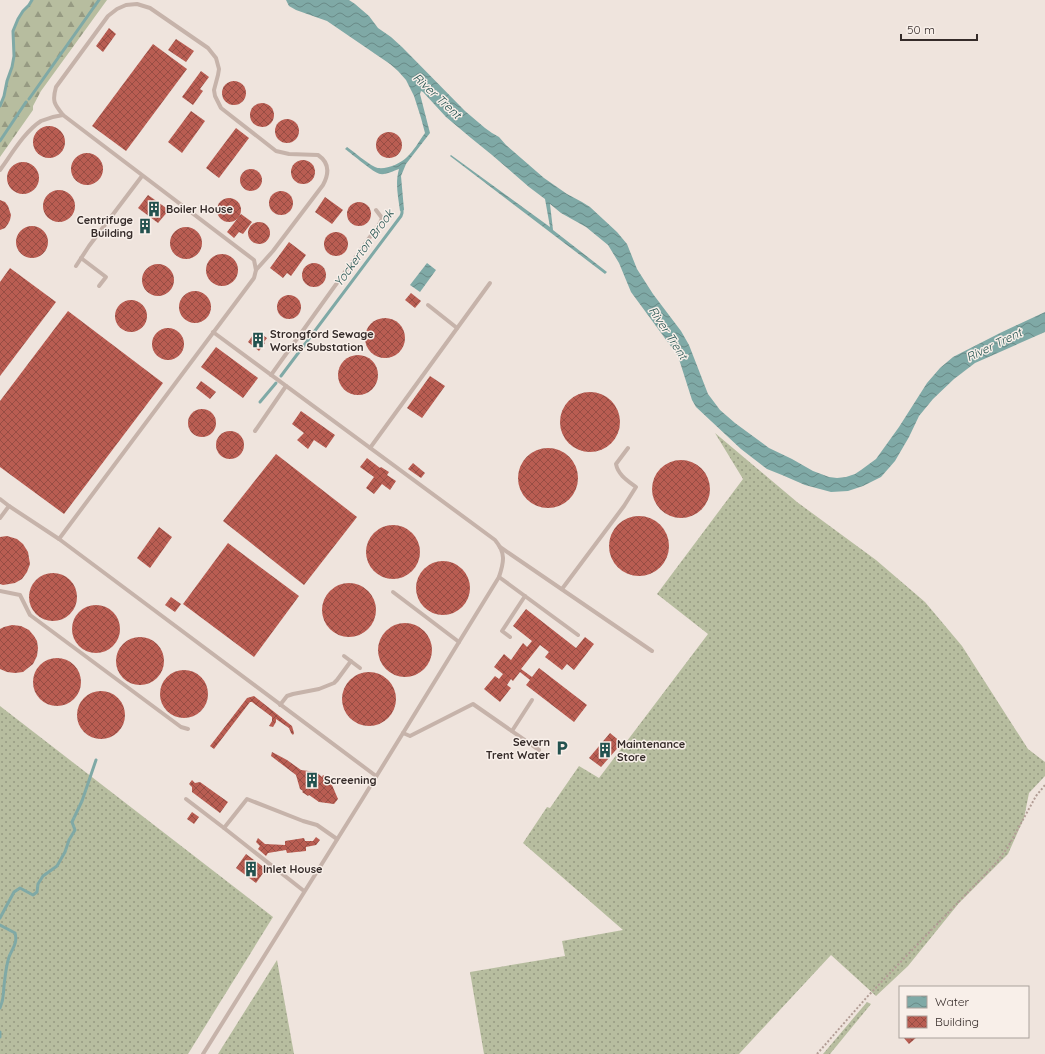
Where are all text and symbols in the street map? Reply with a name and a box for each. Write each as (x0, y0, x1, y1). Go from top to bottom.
scale bar (901, 16, 977, 42)
text: 50 m (907, 22, 935, 37)
water label: River Trent (410, 70, 466, 123)
building icon: Boiler House (145, 200, 163, 218)
place label: Boiler House (166, 202, 233, 216)
water label: Yockerton Brook (331, 205, 398, 289)
place label: Centrifuge Building (77, 213, 133, 240)
building icon: Centrifuge Building (136, 217, 154, 235)
water label: River Trent (646, 303, 692, 364)
water label: River Trent (963, 324, 1026, 364)
place label: Strongford Sewage Works Substation (270, 327, 374, 354)
building icon: Strongford Sewage Works Substation (249, 331, 267, 349)
place label: Severn Trent Water (486, 735, 550, 762)
place label: Maintenance Store (617, 737, 686, 764)
parking icon: Severn Trent Water (553, 739, 571, 757)
building icon: Maintenance Store (596, 741, 614, 759)
building icon: Screening (303, 771, 321, 789)
place label: Screening (324, 773, 377, 787)
building icon: Inlet House (242, 860, 260, 878)
place label: Inlet House (263, 862, 323, 876)
legend (899, 986, 1029, 1038)
text: Water (935, 994, 970, 1009)
text: Building (935, 1014, 979, 1029)

